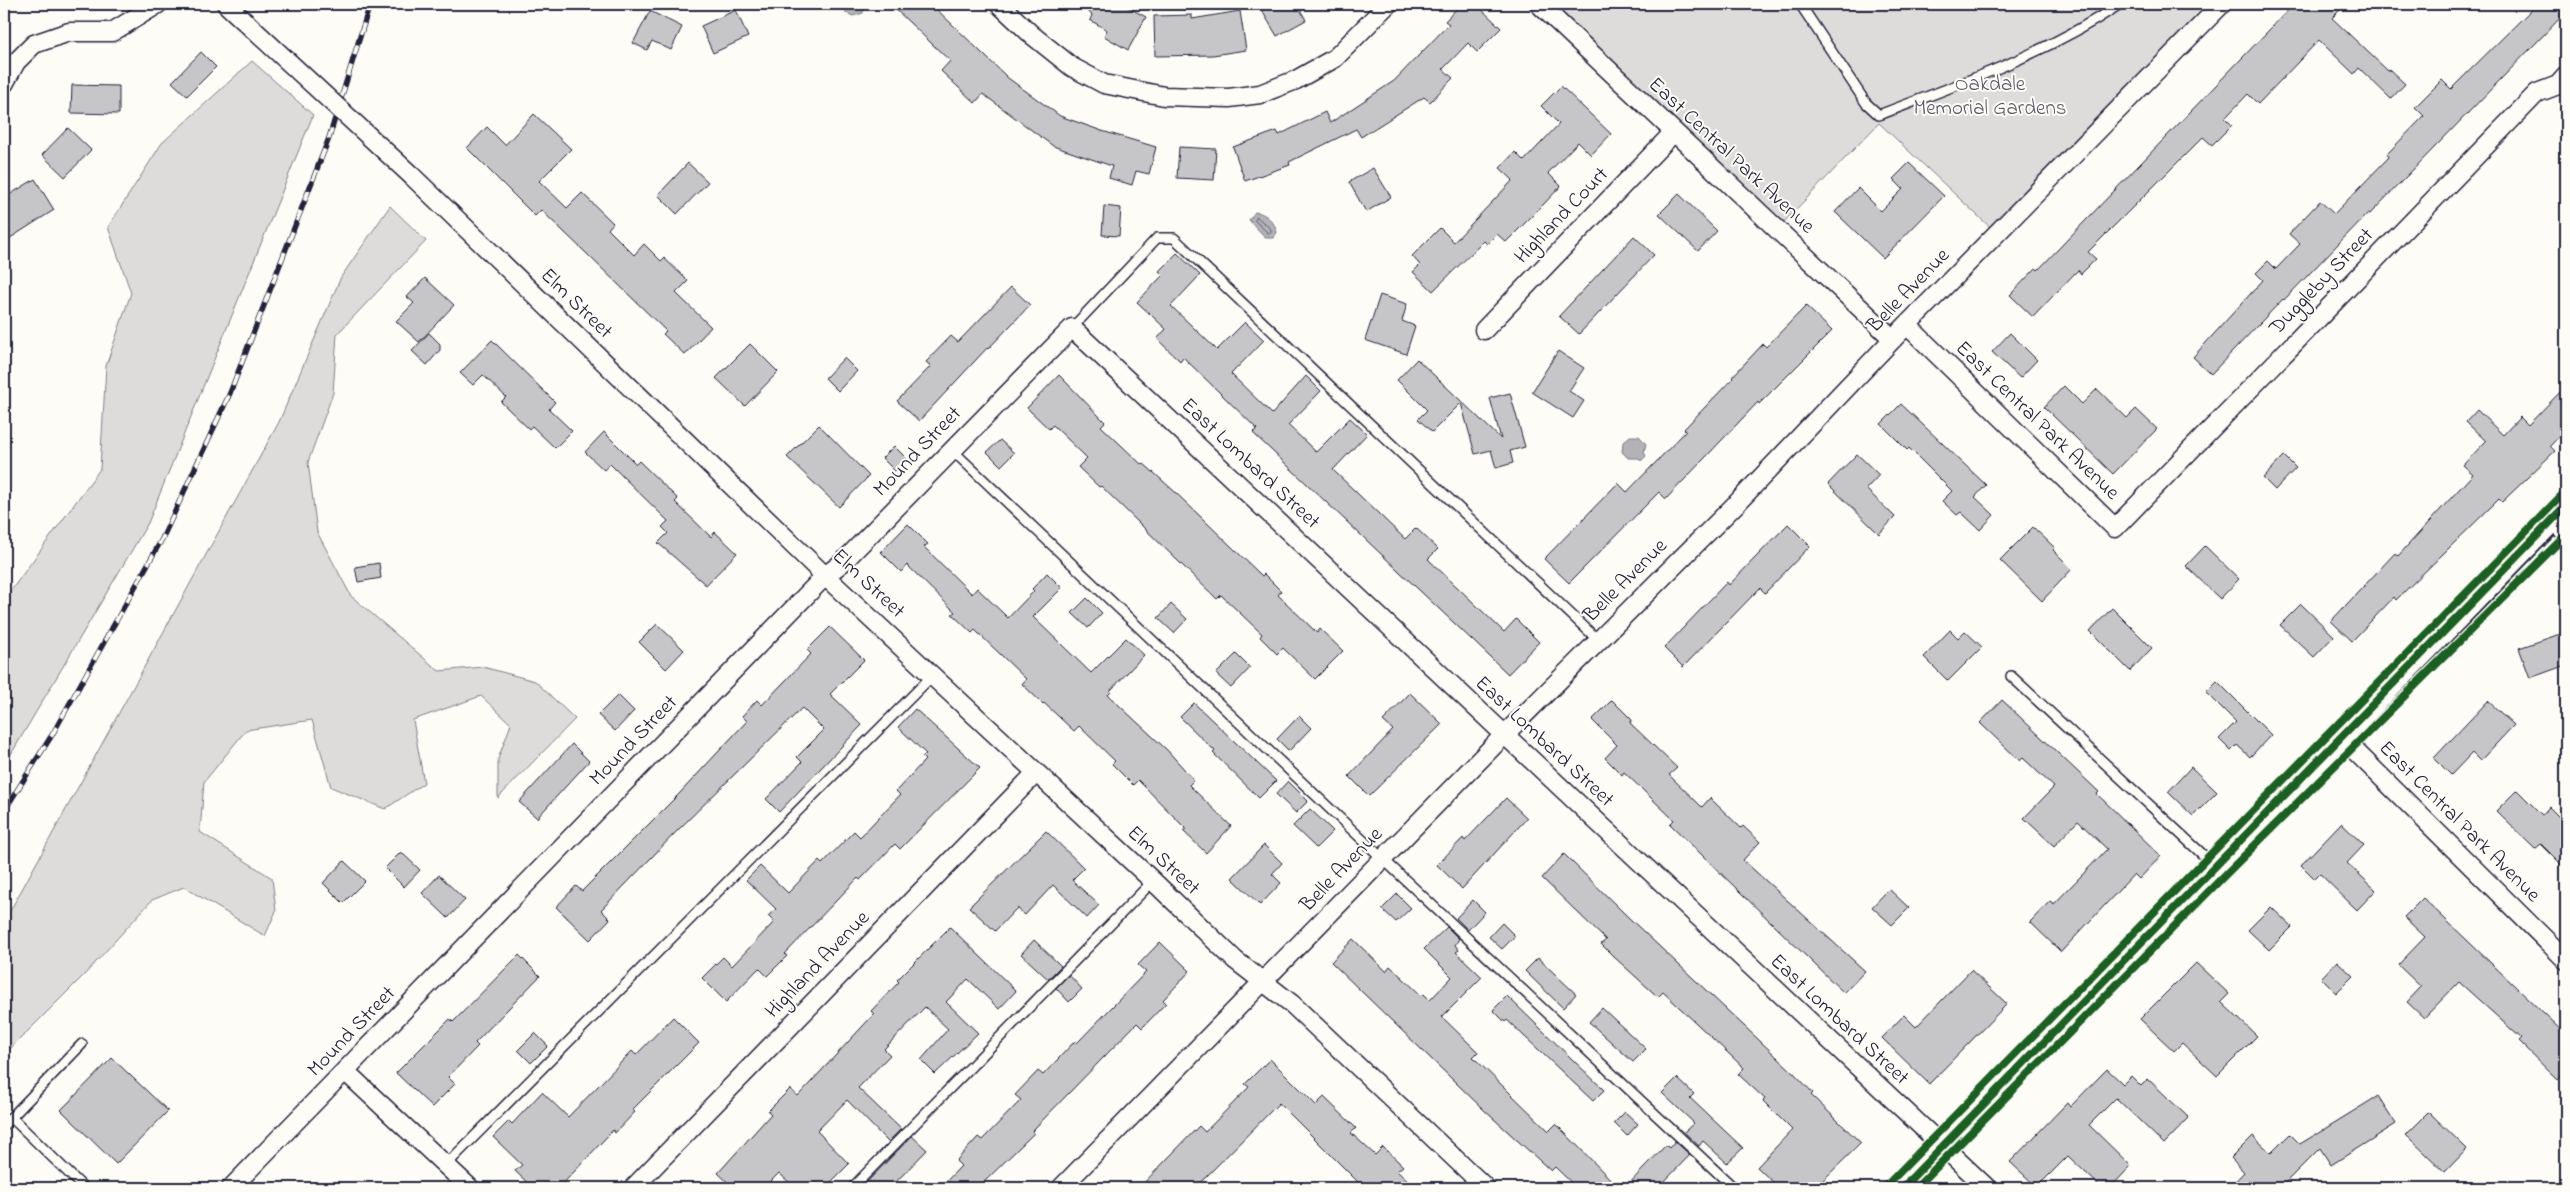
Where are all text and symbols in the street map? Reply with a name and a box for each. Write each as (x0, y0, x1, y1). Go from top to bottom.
park label: Oakdale Memorial Gardens (1913, 70, 2067, 124)
street label: East Central Park Avenue (1641, 71, 1821, 242)
street label: Highland Court (1508, 161, 1618, 273)
street label: Duggleby Street (2262, 221, 2383, 345)
street label: Belle Avenue (1860, 241, 1958, 341)
street label: Elm Street (533, 262, 619, 346)
street label: East Central Park Avenue (1948, 334, 2126, 508)
street label: East Lombard Street (1174, 391, 1326, 537)
street label: Mound Street (867, 400, 969, 504)
street label: Belle Avenue (1576, 532, 1675, 631)
street label: Elm Street (825, 542, 911, 626)
street label: East Lombard Street (1468, 669, 1620, 815)
street label: Mound Street (583, 689, 685, 793)
street label: East Central Park Avenue (2371, 734, 2547, 910)
street label: Elm Street (1120, 819, 1206, 903)
street label: Belle Avenue (1293, 820, 1391, 920)
street label: Highland Avenue (759, 904, 879, 1027)
street label: East Lombard Street (1763, 947, 1915, 1093)
street label: Mound Street (301, 980, 403, 1084)

